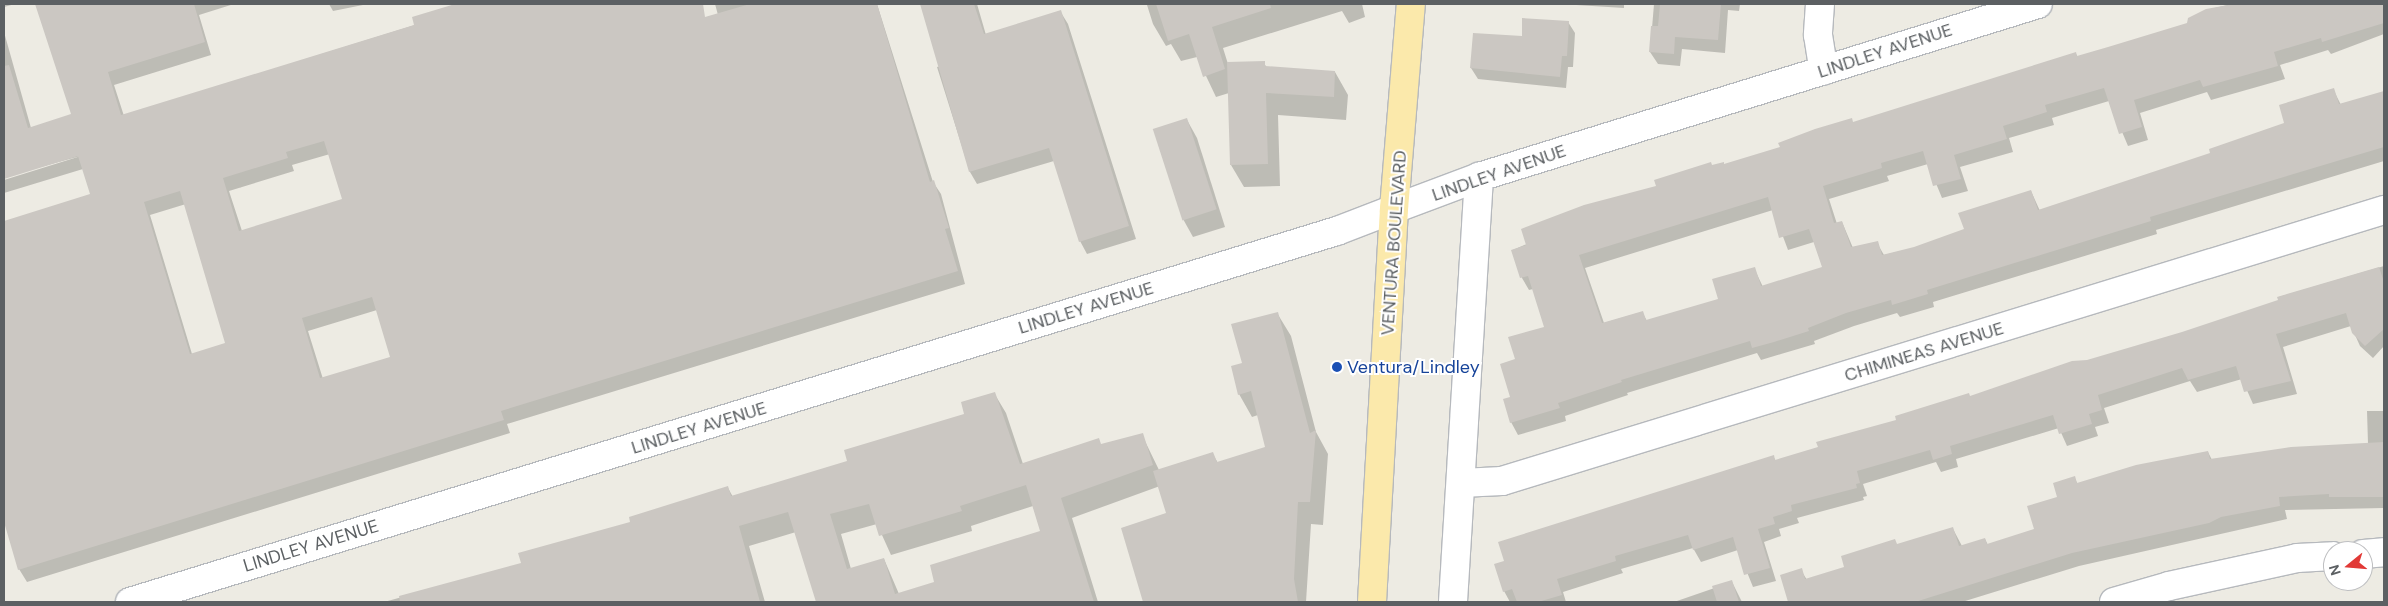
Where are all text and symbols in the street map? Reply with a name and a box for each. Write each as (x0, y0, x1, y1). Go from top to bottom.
street label: LINDLEY AVENUE (1815, 19, 1955, 83)
street label: LINDLEY AVENUE (1429, 140, 1569, 206)
street label: VENTURA BOULEVARD (1377, 150, 1411, 336)
street label: LINDLEY AVENUE (1016, 277, 1156, 339)
street label: CHIMINEAS AVENUE (1842, 318, 2006, 386)
place label: Ventura/Lindley (1347, 356, 1480, 378)
marker: Ventura/Lindley (1331, 361, 1343, 373)
street label: LINDLEY AVENUE (629, 397, 769, 459)
street label: LINDLEY AVENUE (241, 515, 381, 577)
north arrow (2323, 541, 2373, 591)
text: N (2325, 563, 2345, 578)

